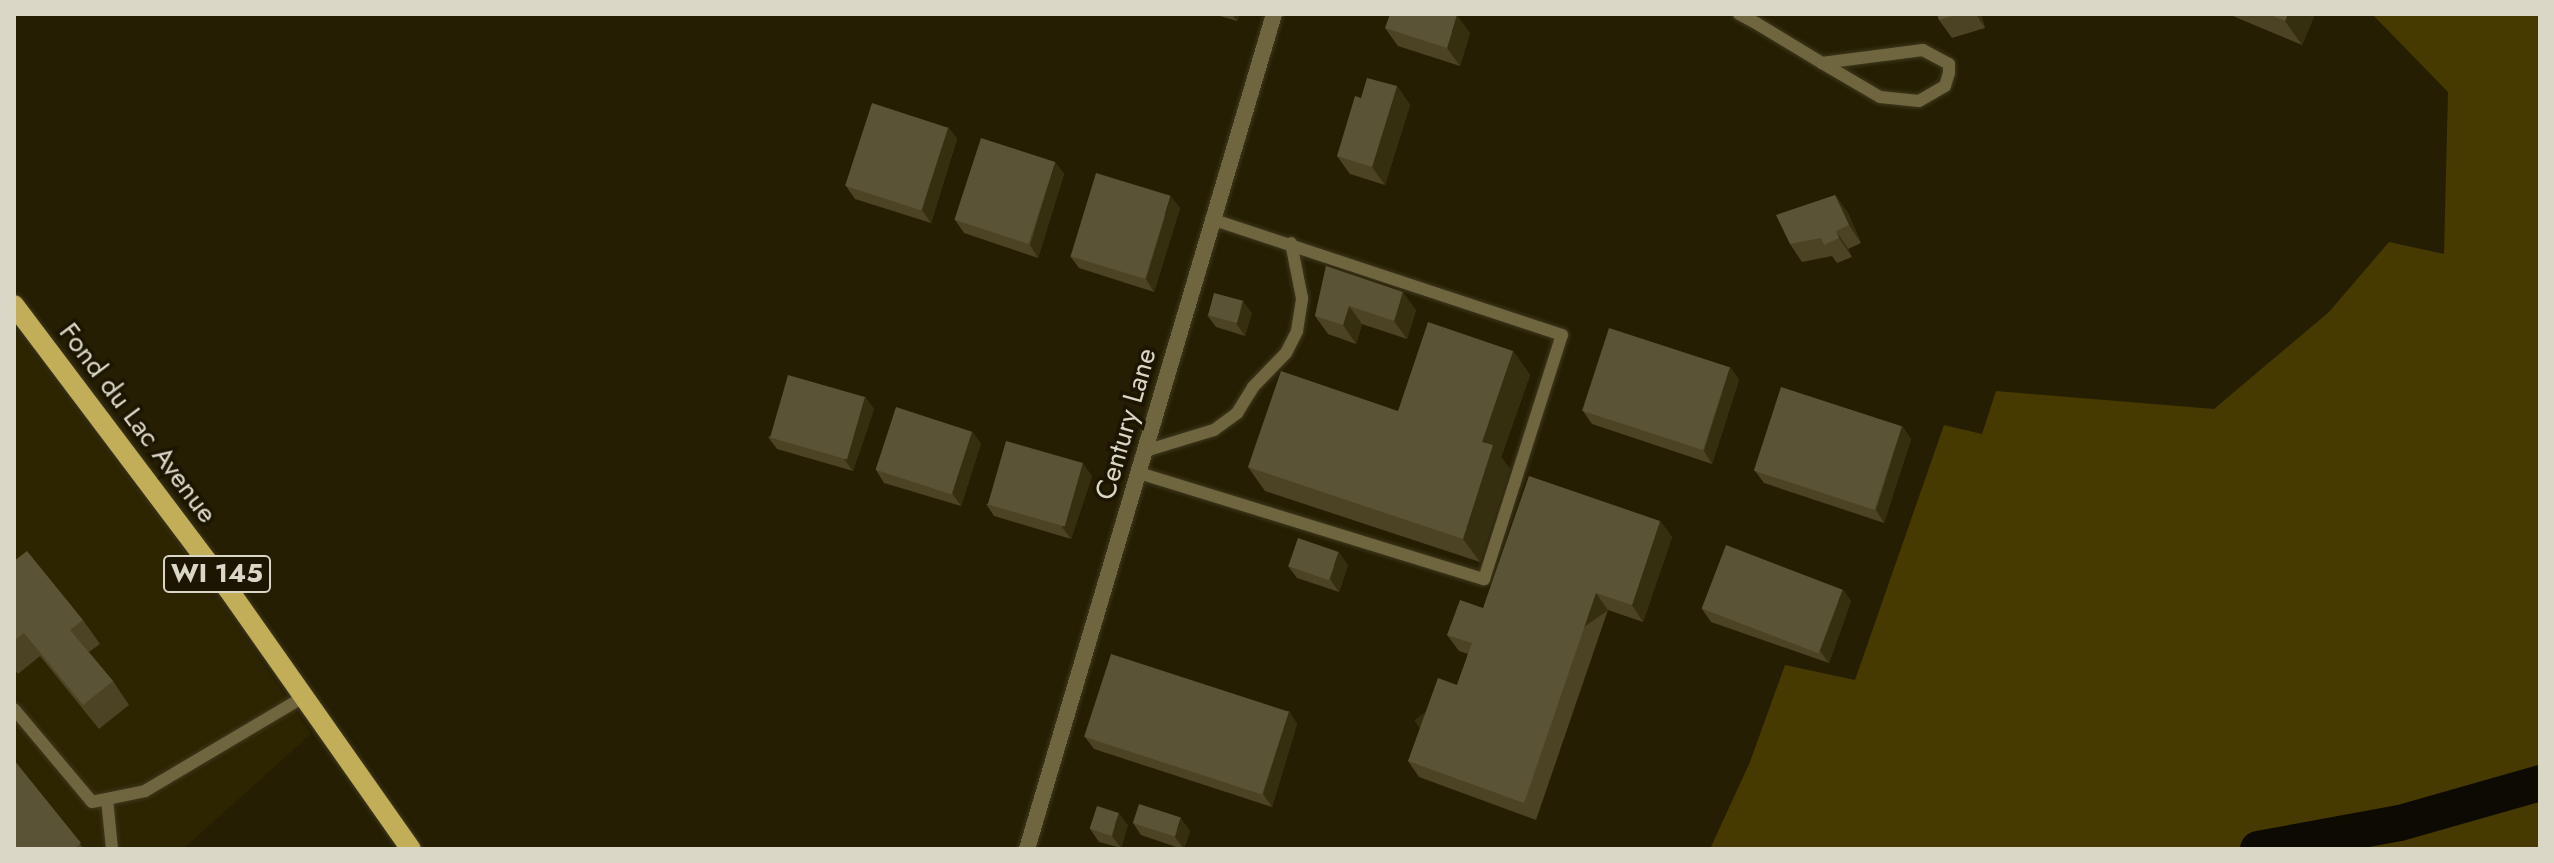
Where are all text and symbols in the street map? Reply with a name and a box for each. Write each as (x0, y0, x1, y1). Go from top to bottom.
street label: Fond du Lac Avenue (52, 316, 224, 530)
street label: Century Lane (1088, 344, 1164, 504)
road number: WI 145 (163, 552, 271, 596)

